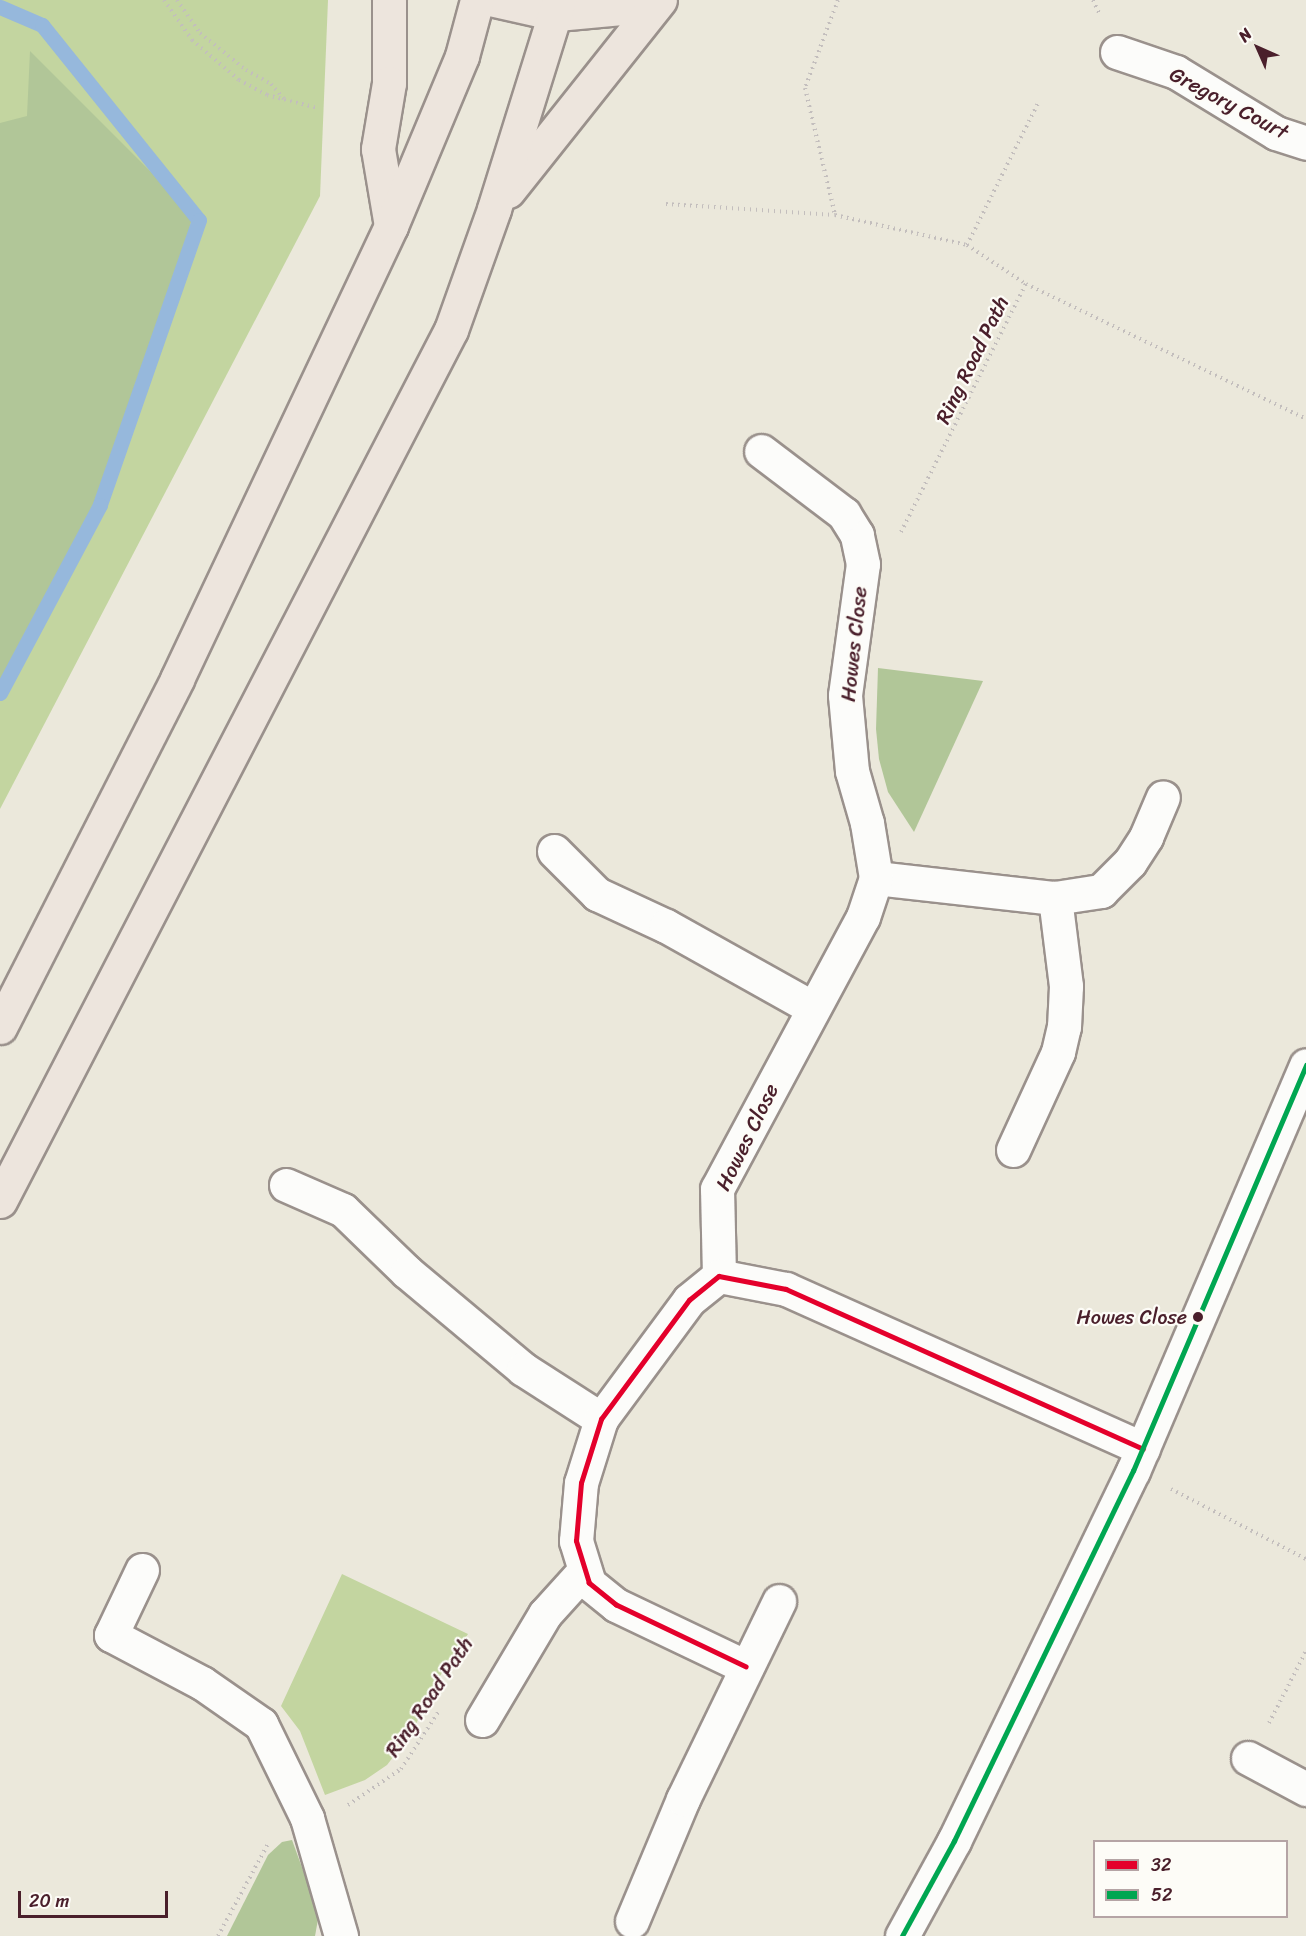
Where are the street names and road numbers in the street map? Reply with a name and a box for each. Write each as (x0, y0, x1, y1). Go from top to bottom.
street label: Gregory Court (1165, 61, 1293, 145)
street label: Ring Road Path (930, 292, 1014, 428)
street label: Howes Close (835, 585, 873, 703)
street label: Howes Close (710, 1079, 784, 1195)
street label: Ring Road Path (379, 1632, 479, 1762)

